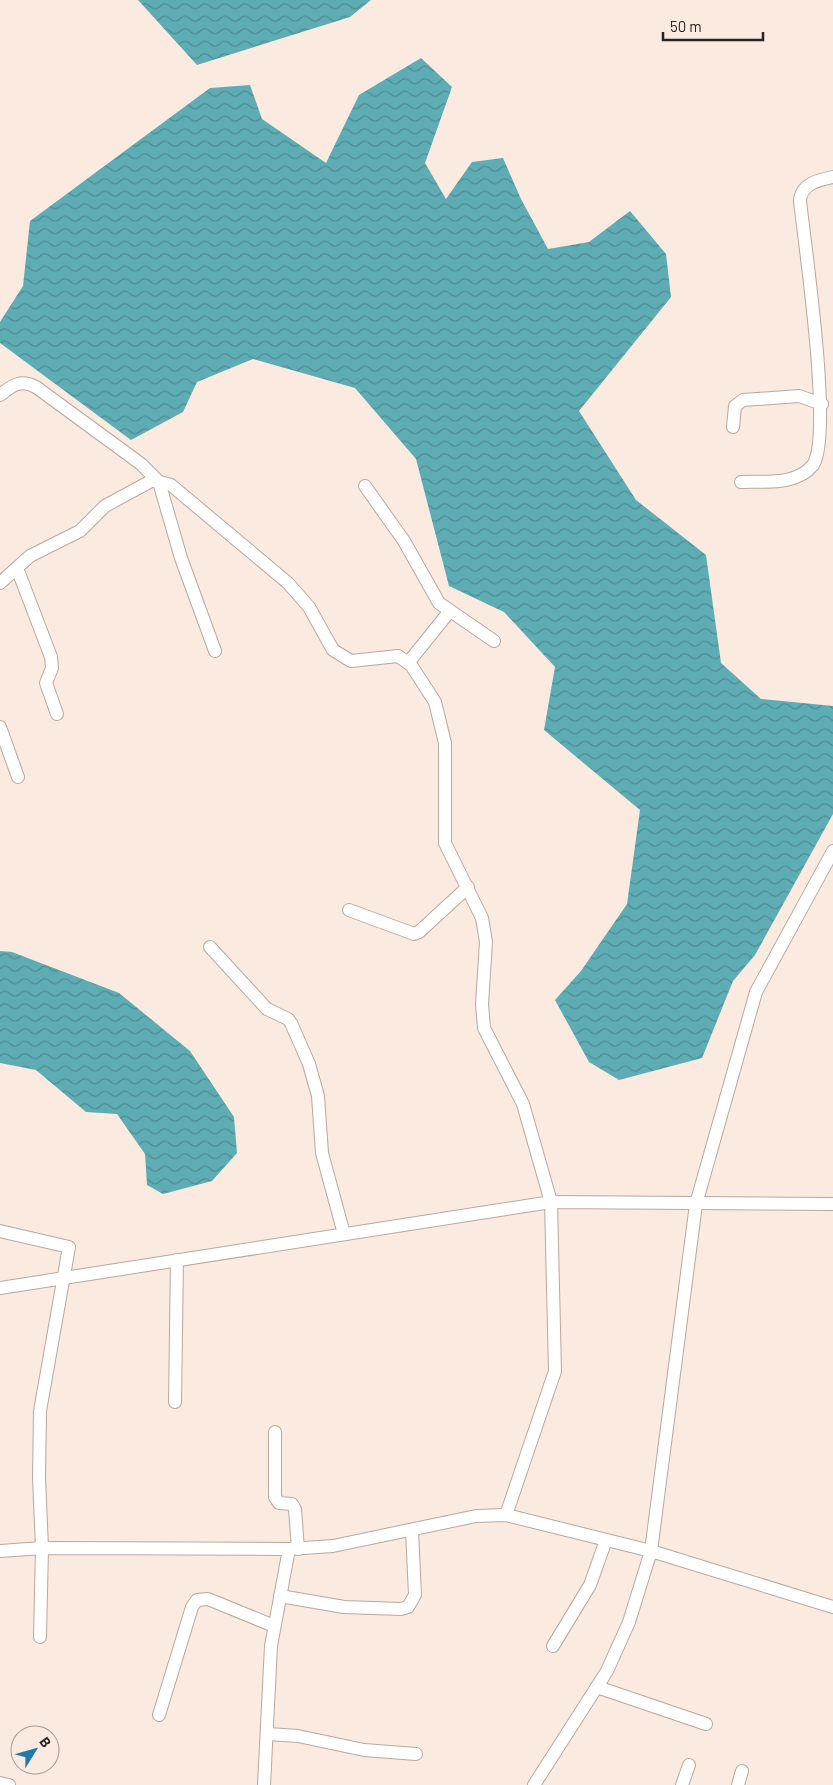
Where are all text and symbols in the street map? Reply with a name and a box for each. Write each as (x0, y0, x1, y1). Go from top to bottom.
scale bar (663, 10, 763, 42)
text: 50 m (670, 17, 702, 35)
north arrow (10, 1725, 60, 1775)
text: B (36, 1733, 55, 1750)

